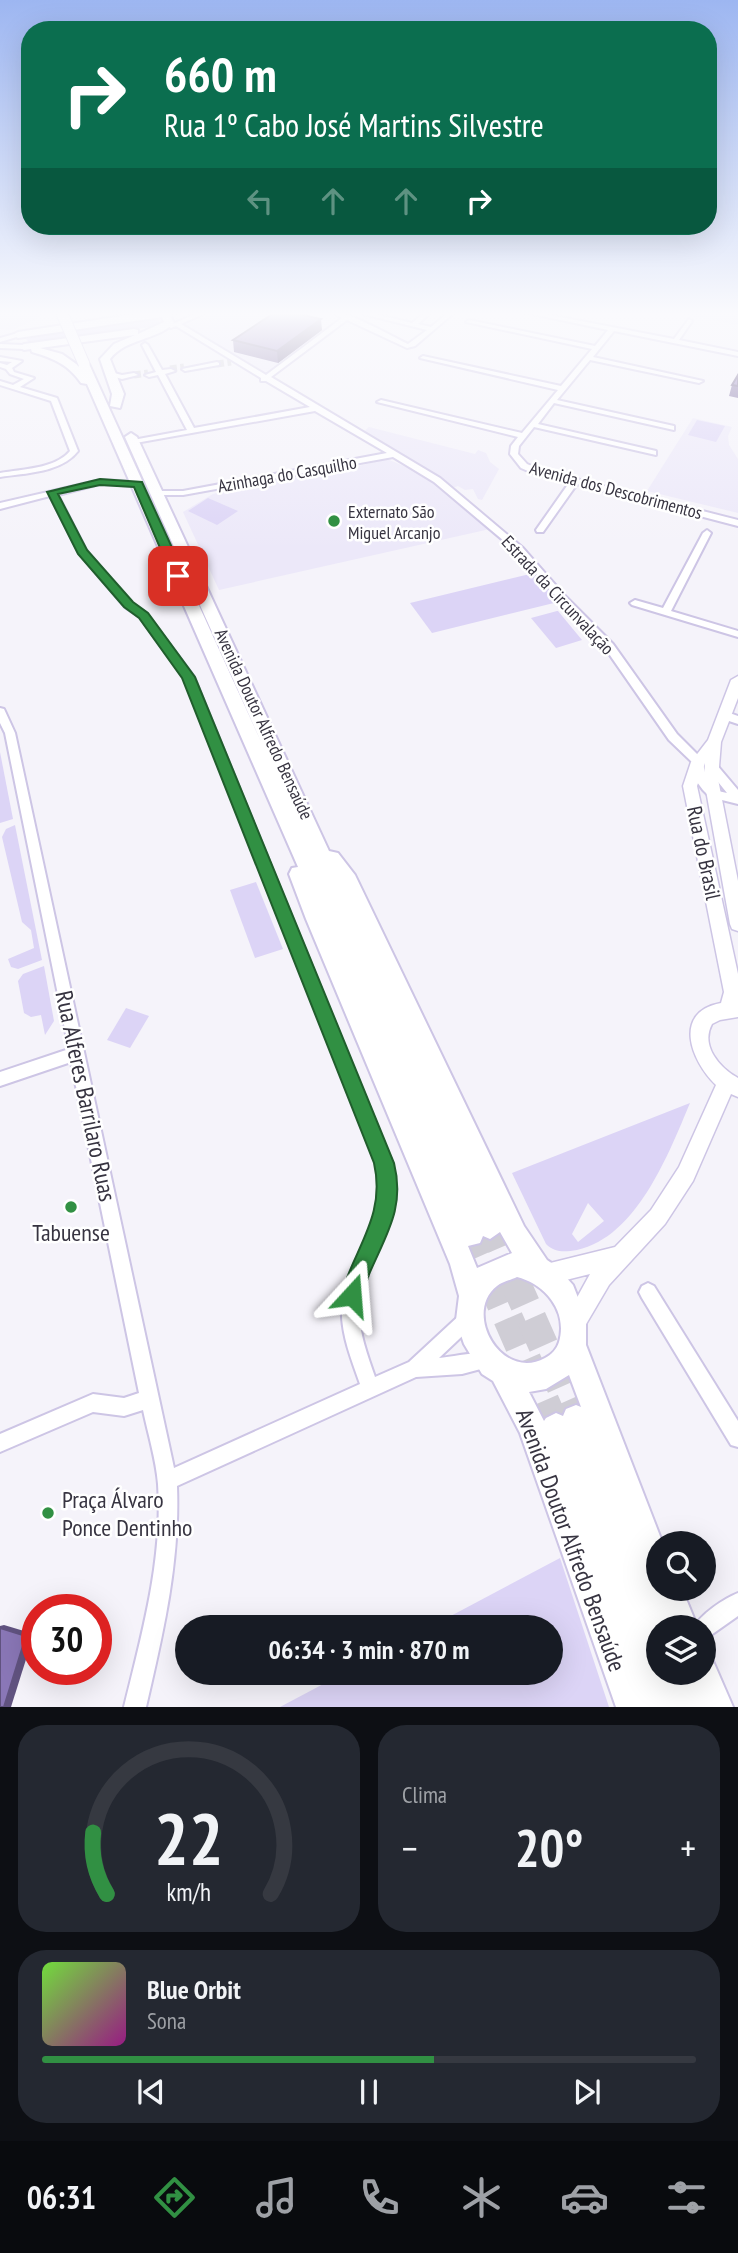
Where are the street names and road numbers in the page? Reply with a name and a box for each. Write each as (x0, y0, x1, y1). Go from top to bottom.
street label: Azinhaga do Casquilho (216, 450, 358, 498)
street label: Avenida dos Descobrimentos (527, 456, 705, 524)
street label: Estrada da Circunvalação (497, 531, 619, 660)
street label: Avenida Doutor Alfredo Bensaúde (210, 625, 318, 823)
street label: Rua do Brasil (681, 804, 727, 902)
street label: Rua Alferes Barrilaro Ruas (49, 988, 123, 1204)
street label: Avenida Doutor Alfredo Bensaúde (509, 1404, 633, 1676)

